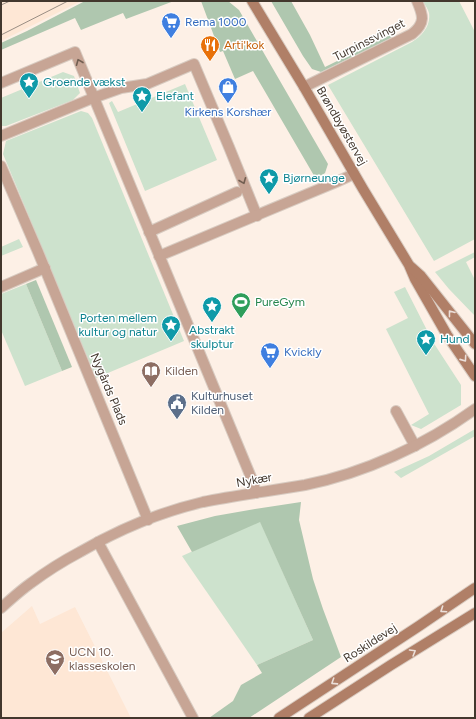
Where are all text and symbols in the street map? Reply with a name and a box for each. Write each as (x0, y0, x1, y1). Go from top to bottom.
supermarket icon: Rema 1000 (160, 11, 182, 39)
place label: Rema 1000 (185, 15, 247, 29)
street label: Turpinssvinget (331, 16, 408, 64)
restaurant icon: Arti'kok (199, 34, 221, 62)
place label: Arti'kok (224, 38, 265, 52)
one-way arrow (75, 59, 83, 66)
place icon: Groende vækst (18, 71, 40, 99)
place label: Groende vækst (43, 75, 126, 89)
shop icon: Kirkens Korshær (217, 76, 239, 104)
street label: Brøndbyøstervej (314, 84, 370, 168)
place icon: Elefant (131, 85, 153, 113)
place label: Elefant (156, 89, 195, 103)
place label: Kirkens Korshær (185, 105, 271, 119)
place icon: Bjørneunge (258, 167, 280, 195)
place label: Bjørneunge (283, 171, 345, 185)
one-way arrow (239, 178, 247, 185)
sports icon: PureGym (230, 291, 252, 319)
place icon: Abstrakt skulptur (201, 295, 223, 323)
place label: PureGym (255, 295, 305, 309)
place label: Porten mellem kultur og natur (79, 311, 157, 339)
one-way arrow (448, 311, 455, 318)
place icon: Porten mellem kultur og natur (160, 314, 182, 342)
place label: Abstrakt skulptur (189, 323, 235, 351)
place icon: Hund (415, 328, 437, 356)
place label: Hund (440, 332, 469, 346)
supermarket icon: Kvickly (259, 341, 281, 369)
place label: Kvickly (284, 345, 322, 359)
street label: Nygårds Plads (88, 351, 131, 427)
one-way arrow (459, 355, 466, 362)
library icon: Kilden (140, 360, 162, 388)
place label: Kilden (165, 364, 198, 378)
place label: Kulturhuset Kilden (191, 389, 253, 417)
public building icon: Kulturhuset Kilden (166, 392, 188, 420)
street label: Nykær (235, 470, 273, 490)
one-way arrow (440, 605, 447, 613)
street label: Roskildevej (341, 621, 399, 665)
place label: UCN 10. klasseskolen (69, 645, 136, 673)
school or university icon: UCN 10. klasseskolen (44, 648, 66, 676)
one-way arrow (409, 649, 416, 657)
one-way arrow (331, 677, 338, 685)

